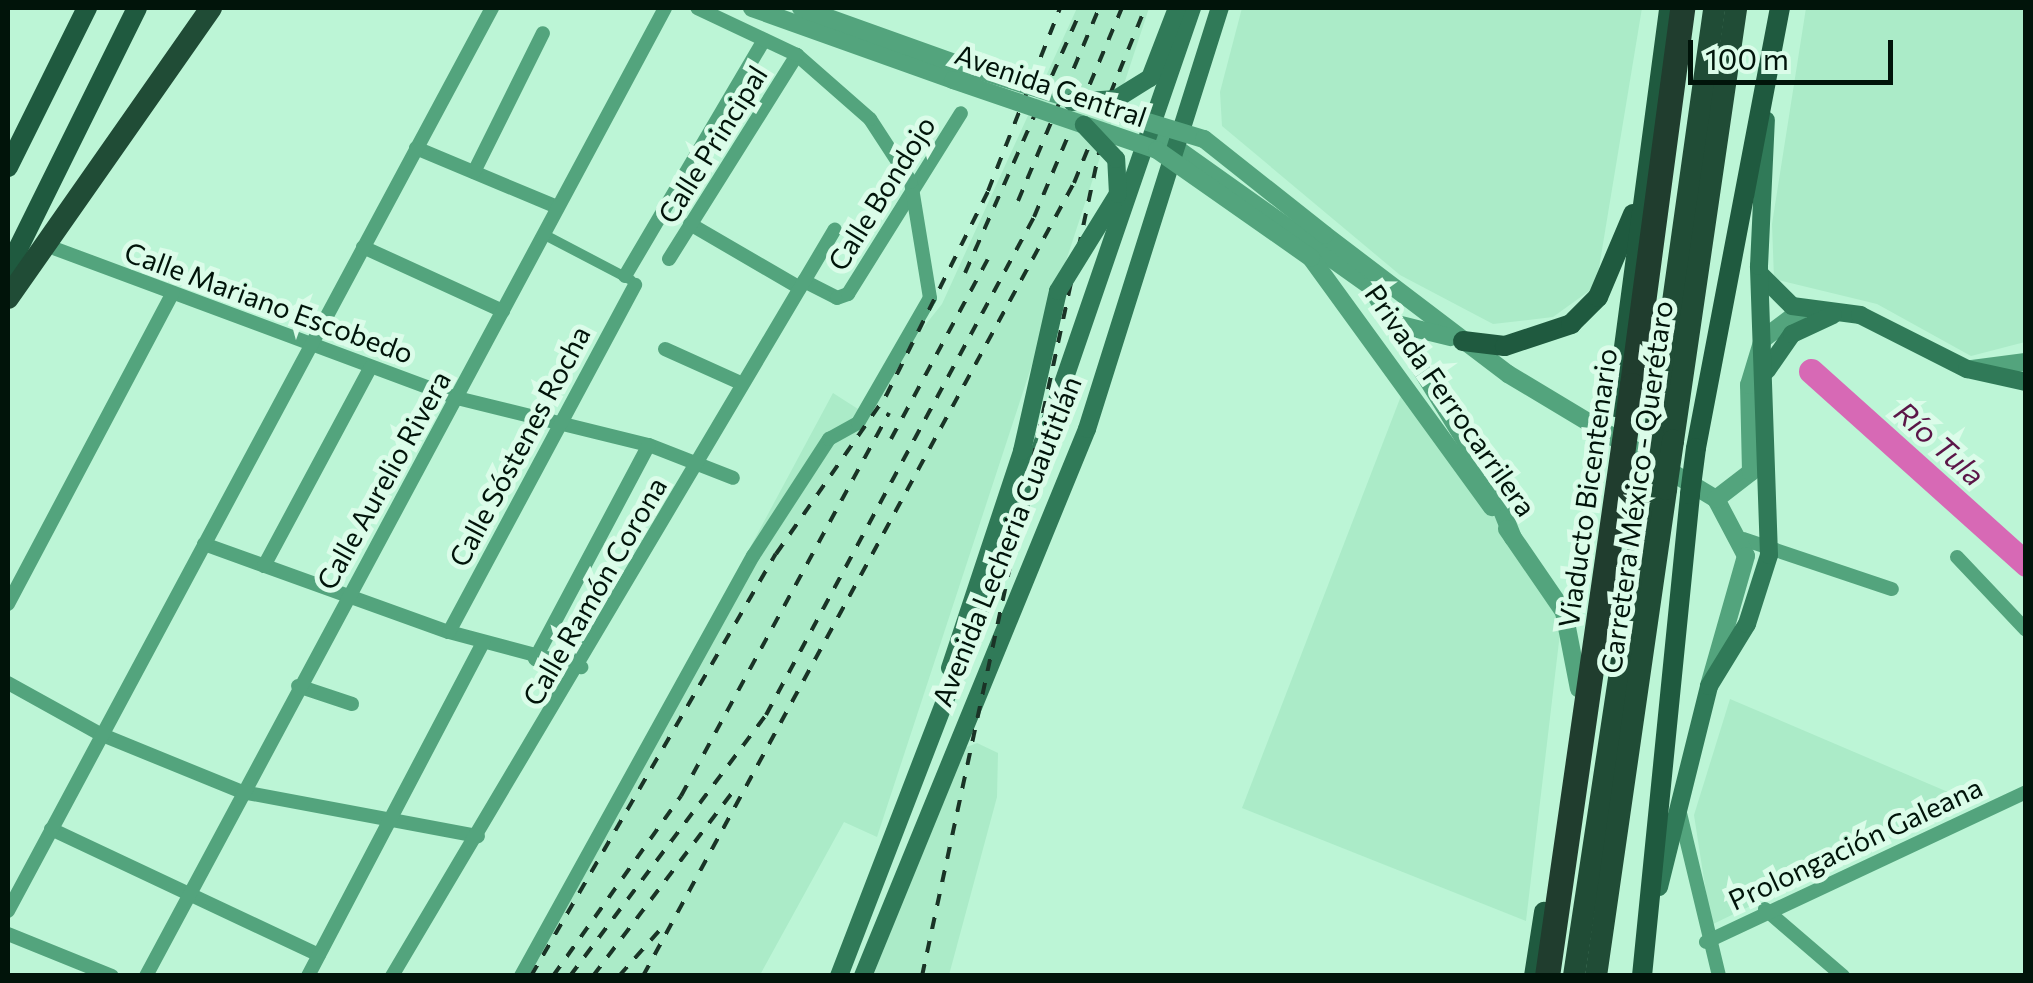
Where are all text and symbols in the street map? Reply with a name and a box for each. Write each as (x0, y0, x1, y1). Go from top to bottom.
scale bar (1693, 20, 1898, 82)
street label: Avenida Central (951, 36, 1151, 134)
text: 100 m (1705, 39, 1789, 76)
street label: Calle Principal (650, 59, 774, 229)
street label: Calle Bondojo (820, 110, 942, 276)
street label: Calle Mariano Escobedo (120, 234, 418, 370)
street label: Privada Ferrocarrilera (1358, 278, 1544, 522)
street label: Carretera México - Querétaro (1593, 298, 1679, 676)
street label: Calle Sóstenes Rocha (441, 320, 597, 572)
street label: Viaducto Bicentenario (1551, 346, 1623, 630)
street label: Calle Aurelio Rivera (309, 365, 457, 595)
street label: Avenida Lecheria Cuautitlán (924, 371, 1088, 711)
water label: Río Tula (1888, 393, 1992, 493)
street label: Calle Ramón Corona (515, 471, 673, 711)
street label: Prolongación Galeana (1723, 769, 1987, 917)

